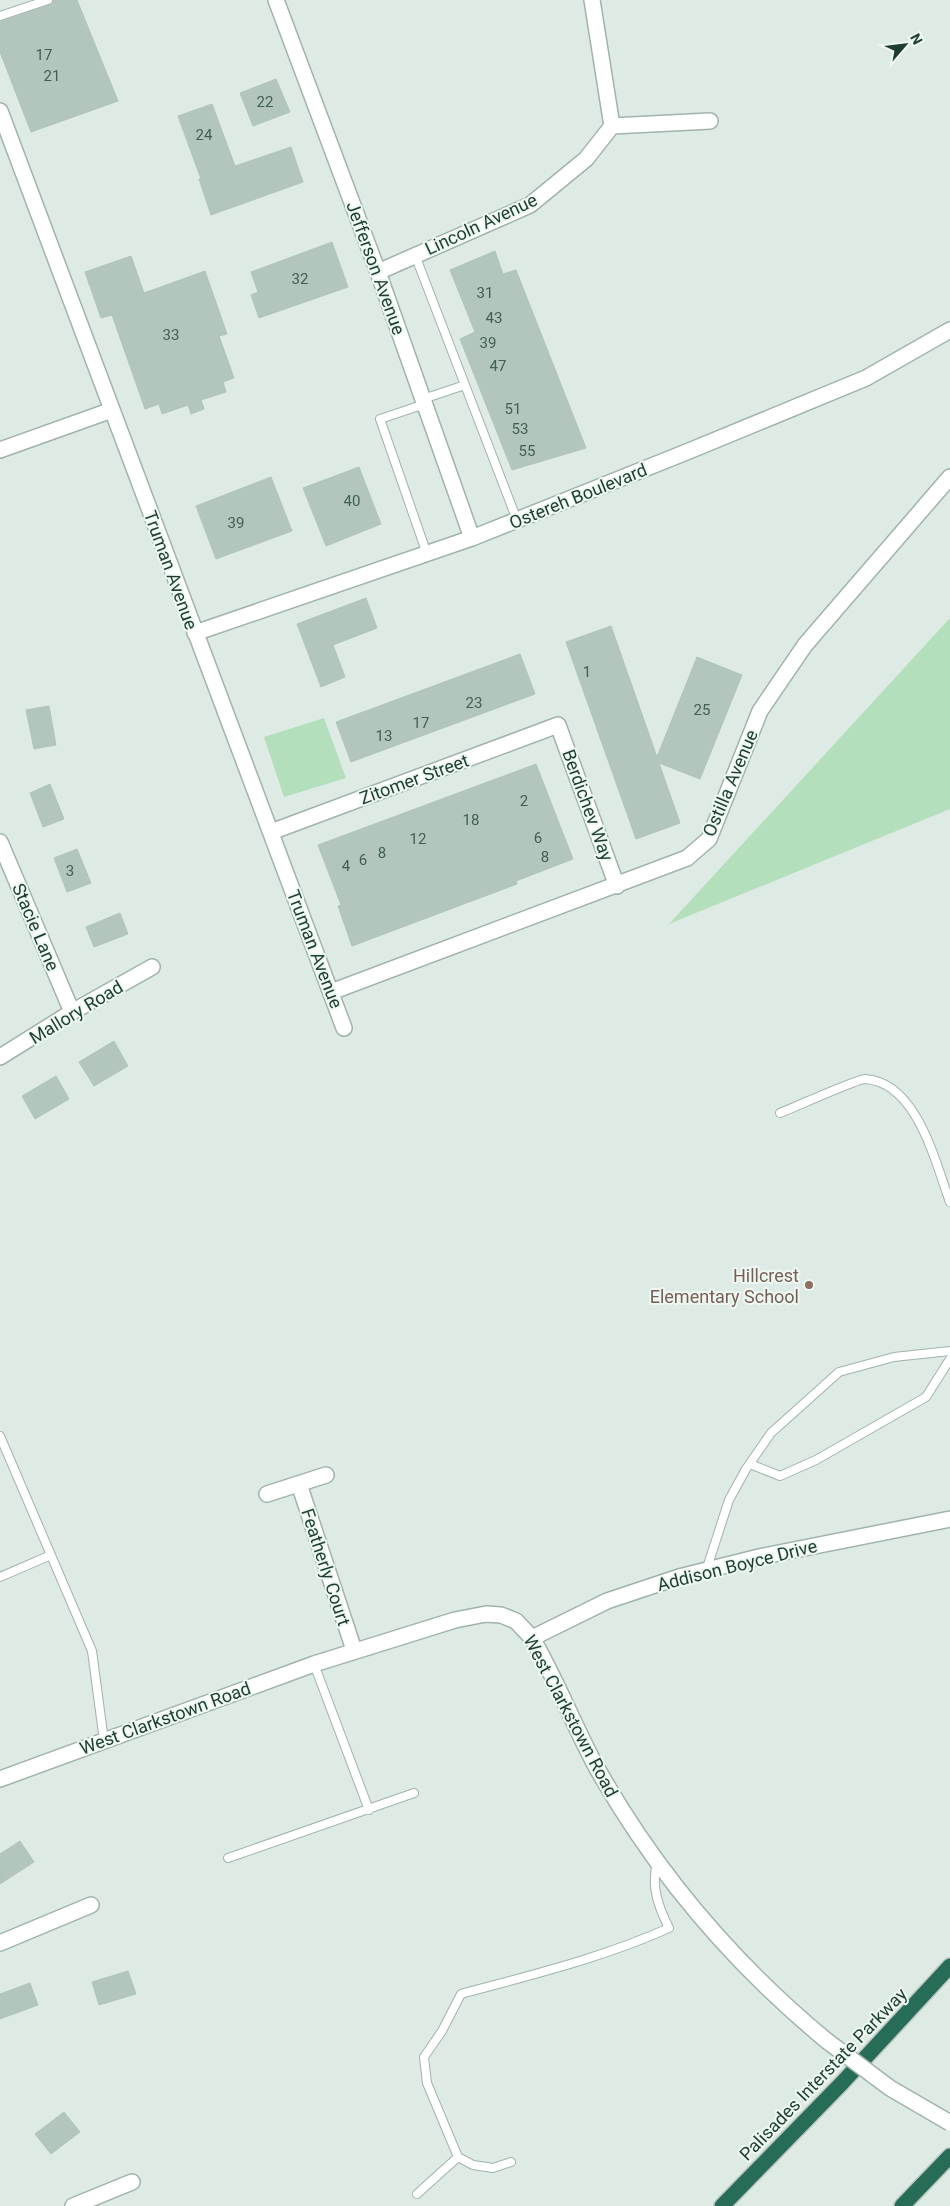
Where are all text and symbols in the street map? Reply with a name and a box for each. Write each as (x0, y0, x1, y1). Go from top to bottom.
north arrow (880, 20, 930, 70)
text: N (907, 31, 926, 47)
house number: 17 (36, 46, 52, 64)
house number: 21 (44, 67, 60, 85)
house number: 22 (257, 93, 273, 111)
house number: 24 (196, 126, 213, 144)
street label: Lincoln Avenue (422, 189, 540, 259)
street label: Jefferson Avenue (342, 199, 410, 337)
house number: 32 (292, 270, 308, 288)
house number: 31 (477, 284, 493, 302)
house number: 43 (486, 309, 502, 327)
house number: 33 (163, 326, 179, 344)
house number: 39 (480, 334, 496, 352)
house number: 47 (490, 357, 506, 375)
house number: 51 (505, 400, 521, 418)
house number: 53 (512, 420, 528, 438)
house number: 55 (519, 442, 535, 460)
street label: Ostereh Boulevard (506, 459, 650, 533)
house number: 40 (344, 492, 360, 510)
street label: Truman Avenue (140, 508, 202, 632)
house number: 39 (228, 514, 244, 532)
house number: 1 (583, 663, 591, 681)
house number: 23 (466, 694, 482, 712)
house number: 25 (694, 701, 710, 719)
house number: 17 (413, 714, 429, 732)
house number: 13 (376, 727, 392, 745)
street label: Ostilla Avenue (698, 727, 762, 839)
street label: Berdichev Way (558, 746, 618, 864)
street label: Zitomer Street (357, 750, 471, 808)
house number: 2 (520, 792, 528, 810)
house number: 18 (463, 811, 479, 829)
house number: 6 (534, 829, 542, 847)
house number: 12 (410, 830, 426, 848)
house number: 8 (378, 844, 386, 862)
house number: 8 (541, 848, 549, 866)
house number: 6 (359, 851, 367, 869)
house number: 4 (342, 857, 351, 875)
house number: 3 (66, 862, 74, 880)
street label: Stacie Lane (8, 880, 64, 974)
street label: Truman Avenue (283, 887, 347, 1011)
street label: Mallory Road (26, 976, 126, 1048)
place label: Hillcrest Elementary School (650, 1265, 799, 1307)
marker: Hillcrest Elementary School (803, 1279, 815, 1291)
street label: Featherly Court (297, 1506, 355, 1628)
street label: Addison Boyce Drive (655, 1535, 819, 1595)
street label: West Clarkstown Road (519, 1631, 623, 1801)
street label: West Clarkstown Road (77, 1677, 253, 1759)
street label: Palisades Interstate Parkway (735, 1983, 911, 2165)

